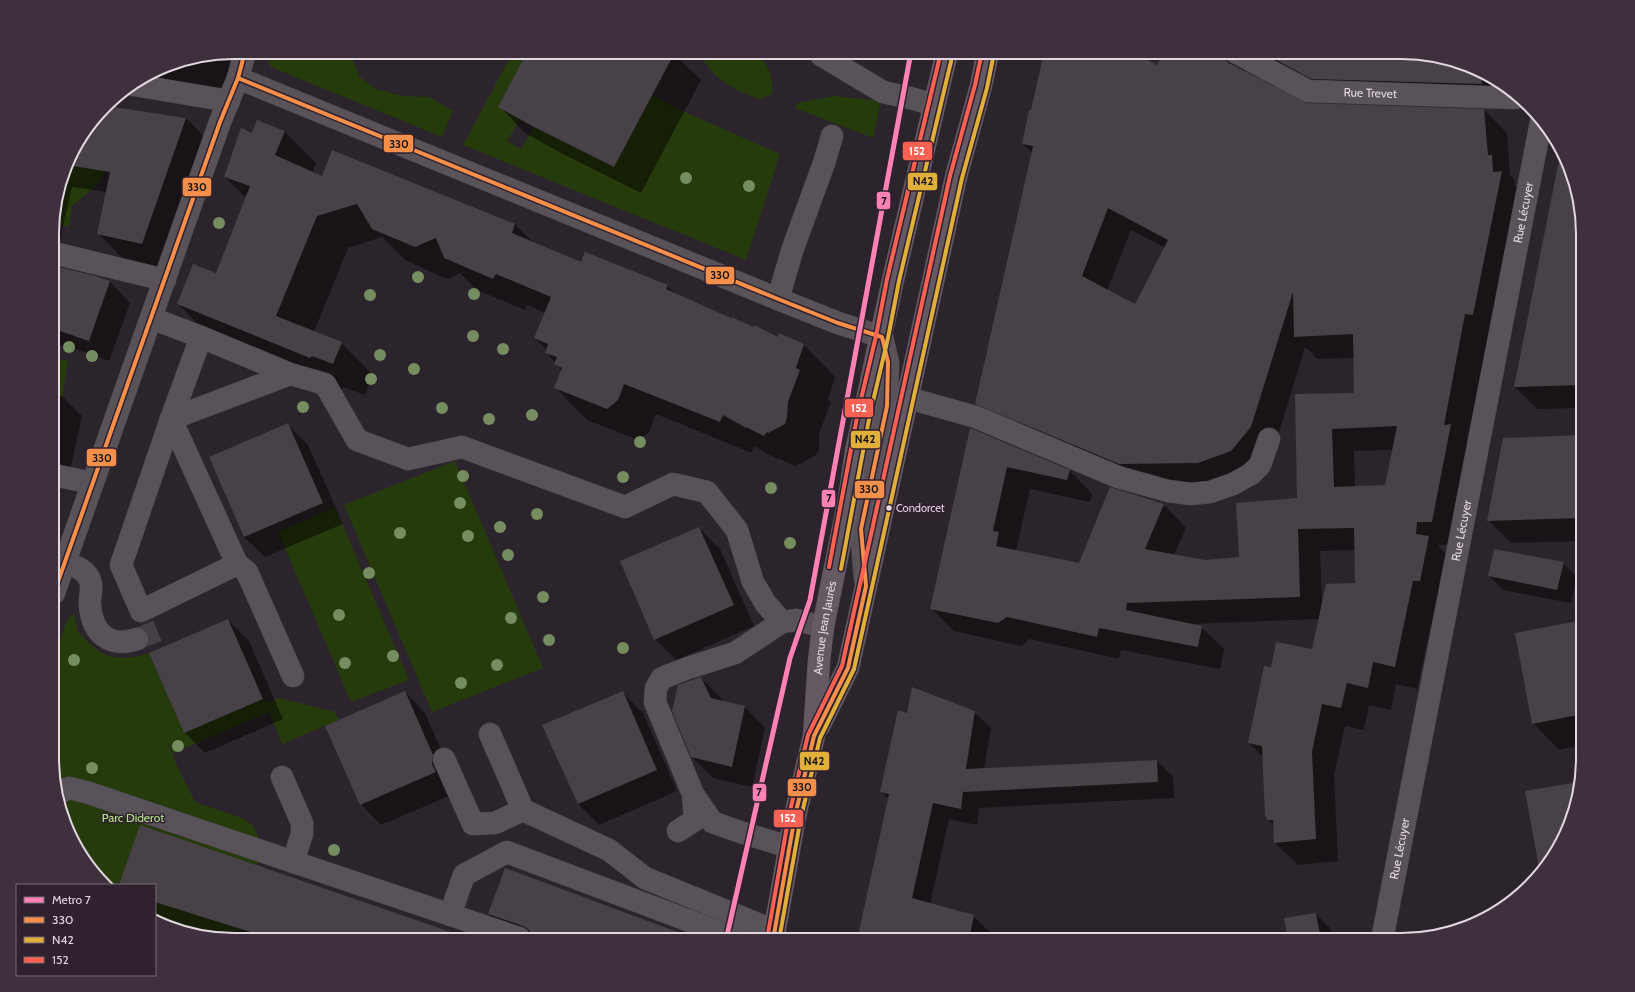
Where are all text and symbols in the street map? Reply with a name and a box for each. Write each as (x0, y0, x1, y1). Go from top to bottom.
street label: Rue Trevet (1343, 84, 1397, 101)
line badge: 330 (383, 134, 414, 153)
text: 330 (389, 137, 409, 151)
line badge: 152 (902, 141, 933, 161)
text: 152 (909, 144, 925, 158)
line badge: N42 (907, 172, 938, 191)
text: N42 (913, 174, 933, 188)
line badge: 330 (182, 177, 212, 197)
text: 330 (187, 180, 207, 194)
street label: Rue Lécuyer (1510, 180, 1536, 244)
line badge: 7 (876, 191, 891, 210)
text: 7 (881, 194, 887, 208)
line badge: 330 (705, 266, 735, 285)
text: 330 (710, 268, 730, 282)
line badge: 152 (844, 398, 874, 418)
text: 152 (851, 401, 867, 415)
line badge: N42 (850, 430, 881, 449)
text: N42 (855, 432, 875, 446)
line badge: 330 (86, 448, 117, 467)
text: 330 (92, 451, 112, 465)
line badge: 330 (854, 480, 885, 499)
text: 330 (859, 482, 879, 496)
line badge: 7 (821, 489, 836, 508)
text: 7 (826, 491, 832, 505)
street label: Rue Lécuyer (1448, 499, 1474, 562)
place label: Condorcet (896, 501, 945, 515)
marker: Condorcet (884, 503, 894, 513)
street label: Avenue Jean Jaurès (810, 579, 839, 675)
line badge: N42 (799, 751, 830, 771)
text: N42 (804, 754, 824, 768)
line badge: 330 (787, 778, 817, 797)
text: 330 (792, 780, 812, 794)
line badge: 7 (752, 783, 767, 802)
text: 7 (756, 785, 762, 799)
line badge: 152 (773, 809, 804, 828)
park label: Parc Diderot (102, 810, 164, 825)
text: 152 (780, 811, 796, 825)
street label: Rue Lécuyer (1386, 817, 1413, 880)
legend (16, 884, 156, 976)
text: Metro 7 (52, 892, 91, 907)
text: 330 (52, 912, 73, 927)
text: N42 (52, 932, 74, 947)
text: 152 (52, 952, 69, 967)

